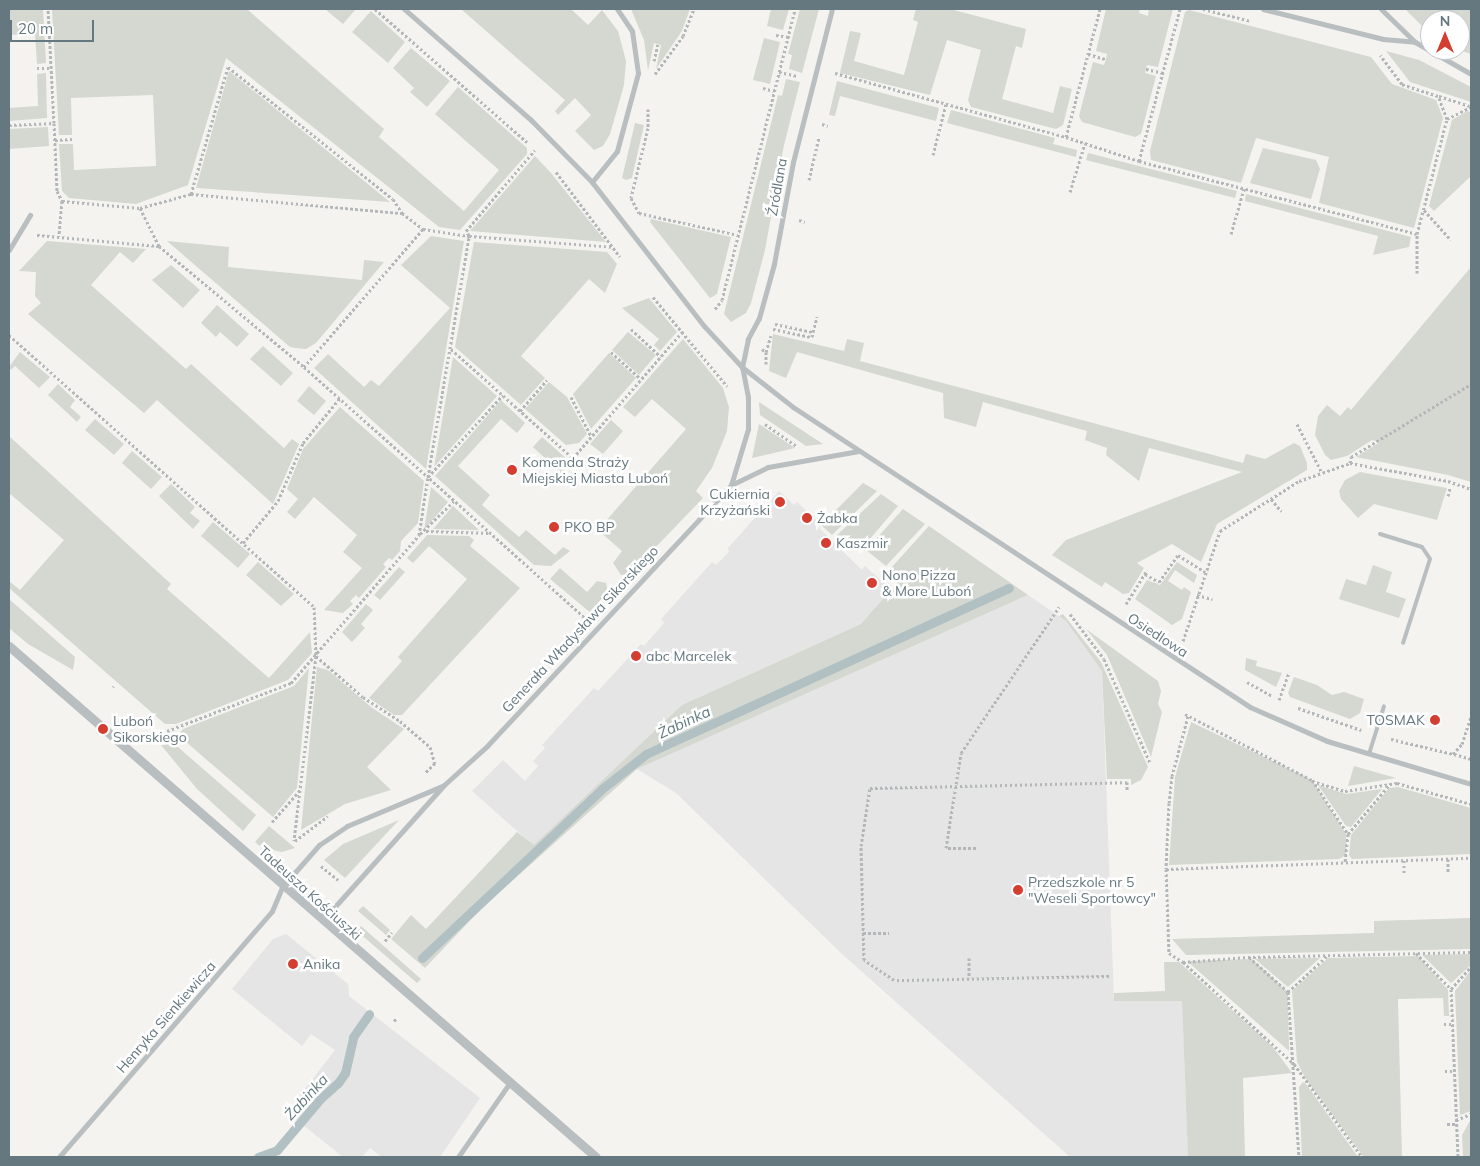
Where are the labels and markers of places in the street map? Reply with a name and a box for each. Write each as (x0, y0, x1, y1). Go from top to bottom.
place label: Komenda Straży Miejskiej Miasta Luboń (522, 454, 668, 487)
marker: Komenda Straży Miejskiej Miasta Luboń (506, 464, 518, 476)
place label: Cukiernia Krzyżański (700, 486, 770, 518)
marker: Cukiernia Krzyżański (774, 496, 786, 508)
place label: Żabka (817, 510, 858, 526)
marker: Żabka (801, 512, 813, 524)
place label: PKO BP (564, 519, 615, 535)
marker: PKO BP (548, 521, 560, 533)
place label: Kaszmir (836, 535, 888, 551)
marker: Kaszmir (820, 537, 832, 549)
place label: Nono Pizza & More Luboń (882, 567, 971, 600)
marker: Nono Pizza & More Luboń (866, 577, 878, 589)
place label: abc Marcelek (646, 648, 731, 664)
marker: abc Marcelek (630, 650, 642, 662)
place label: TOSMAK (1366, 712, 1425, 728)
place label: Luboń Sikorskiego (113, 713, 187, 746)
marker: TOSMAK (1429, 714, 1441, 726)
marker: Luboń Sikorskiego (97, 723, 109, 735)
place label: Przedszkole nr 5 "Weseli Sportowcy" (1028, 874, 1156, 906)
marker: Przedszkole nr 5 "Weseli Sportowcy" (1012, 884, 1024, 896)
place label: Anika (303, 956, 340, 972)
marker: Anika (287, 958, 299, 970)

